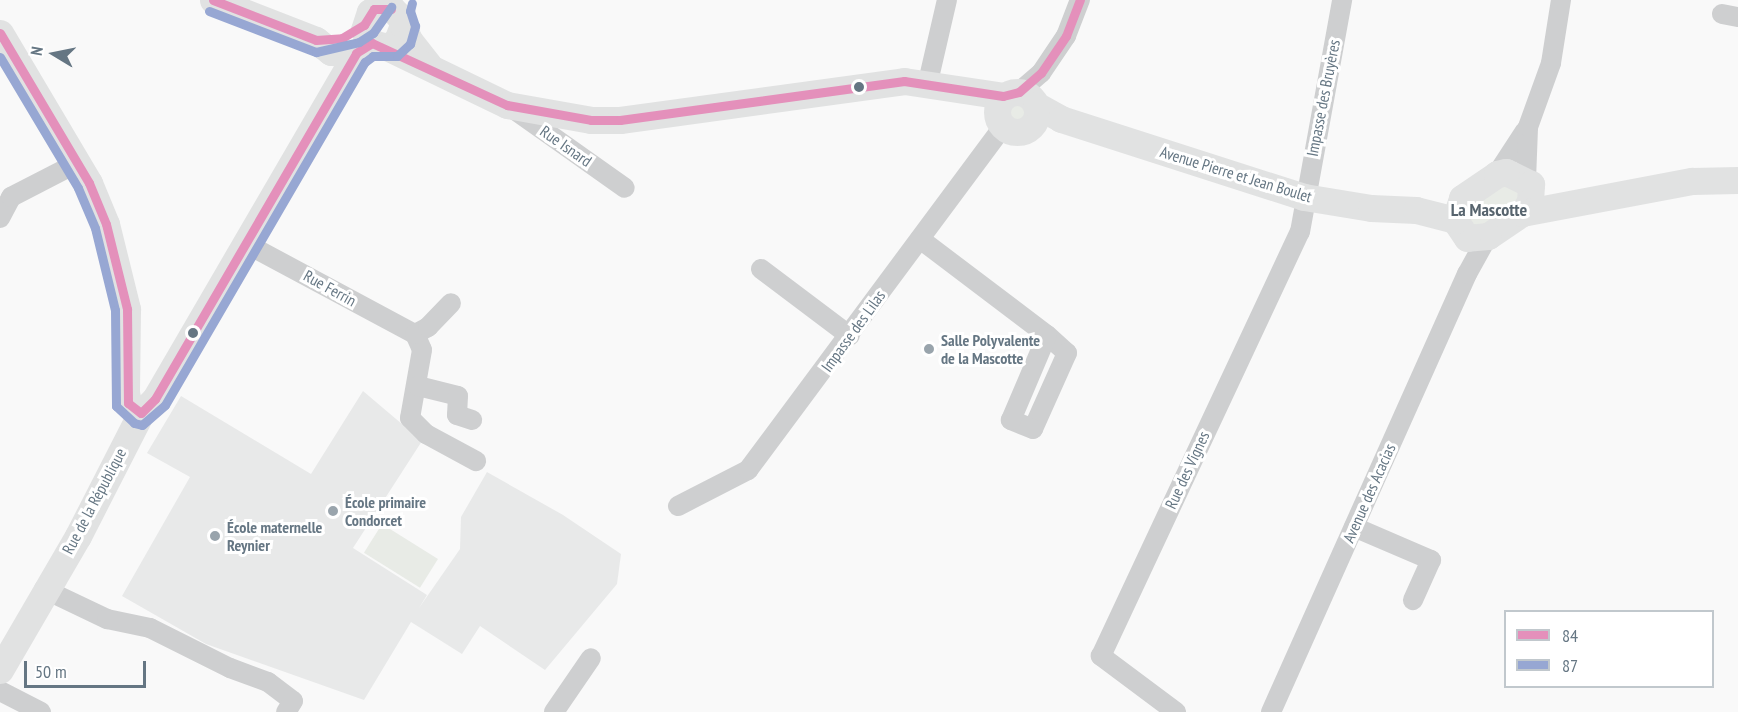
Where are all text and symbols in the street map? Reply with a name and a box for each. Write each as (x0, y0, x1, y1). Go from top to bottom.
north arrow (24, 24, 84, 84)
street label: Impasse des Bruyères (1302, 38, 1344, 158)
text: N (26, 45, 47, 57)
unlabelled marker (853, 81, 865, 93)
street label: Rue Isnard (537, 121, 595, 171)
street label: Avenue Pierre et Jean Boulet (1158, 142, 1314, 206)
district label: La Mascotte (1451, 199, 1527, 221)
street label: Rue Ferrin (300, 266, 360, 310)
street label: Impasse des Lilas (817, 286, 889, 376)
unlabelled marker (187, 327, 199, 339)
place label: Salle Polyvalente de la Mascotte (941, 330, 1040, 368)
marker: Salle Polyvalente de la Mascotte (922, 342, 936, 356)
street label: Rue des Vignes (1161, 428, 1213, 512)
street label: Avenue des Acacias (1339, 440, 1399, 546)
street label: Rue de la République (58, 445, 130, 557)
place label: École primaire Condorcet (345, 492, 426, 530)
marker: École primaire Condorcet (326, 504, 340, 518)
place label: École maternelle Reynier (227, 517, 322, 555)
marker: École maternelle Reynier (208, 529, 222, 543)
legend (1504, 610, 1714, 688)
text: 84 (1562, 624, 1578, 647)
scale bar (27, 649, 148, 687)
text: 87 (1562, 654, 1578, 677)
text: 50 m (35, 660, 67, 683)

